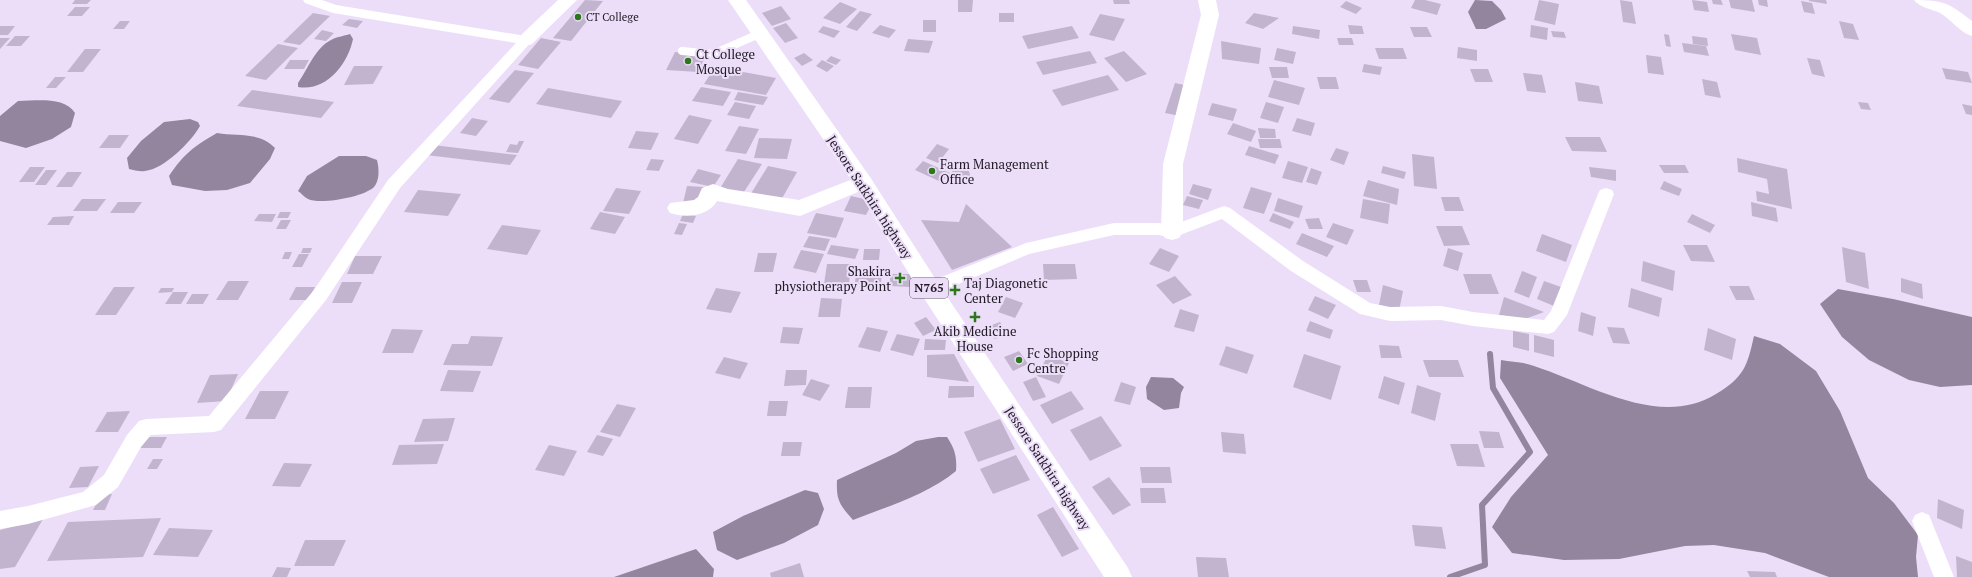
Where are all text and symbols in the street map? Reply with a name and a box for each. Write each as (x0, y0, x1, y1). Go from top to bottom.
place label: CT College (586, 10, 639, 24)
marker: CT College (573, 12, 583, 22)
place label: Ct College Mosque (696, 45, 755, 78)
marker: Ct College Mosque (683, 56, 693, 66)
street label: Jessore Satkhira highway (823, 132, 917, 263)
place label: Farm Management Office (940, 155, 1049, 188)
marker: Farm Management Office (927, 166, 937, 176)
place label: Shakira physiotherapy Point (774, 262, 891, 295)
marker: Shakira physiotherapy Point (894, 272, 906, 284)
place label: Taj Diagonetic Center (964, 274, 1048, 307)
road number: N765 (910, 278, 948, 298)
marker: Taj Diagonetic Center (949, 284, 961, 296)
marker: Akib Medicine House (970, 312, 980, 322)
place label: Akib Medicine House (934, 322, 1016, 355)
place label: Fc Shopping Centre (1027, 344, 1098, 377)
marker: Fc Shopping Centre (1014, 355, 1024, 365)
street label: Jessore Satkhira highway (1001, 403, 1095, 534)

